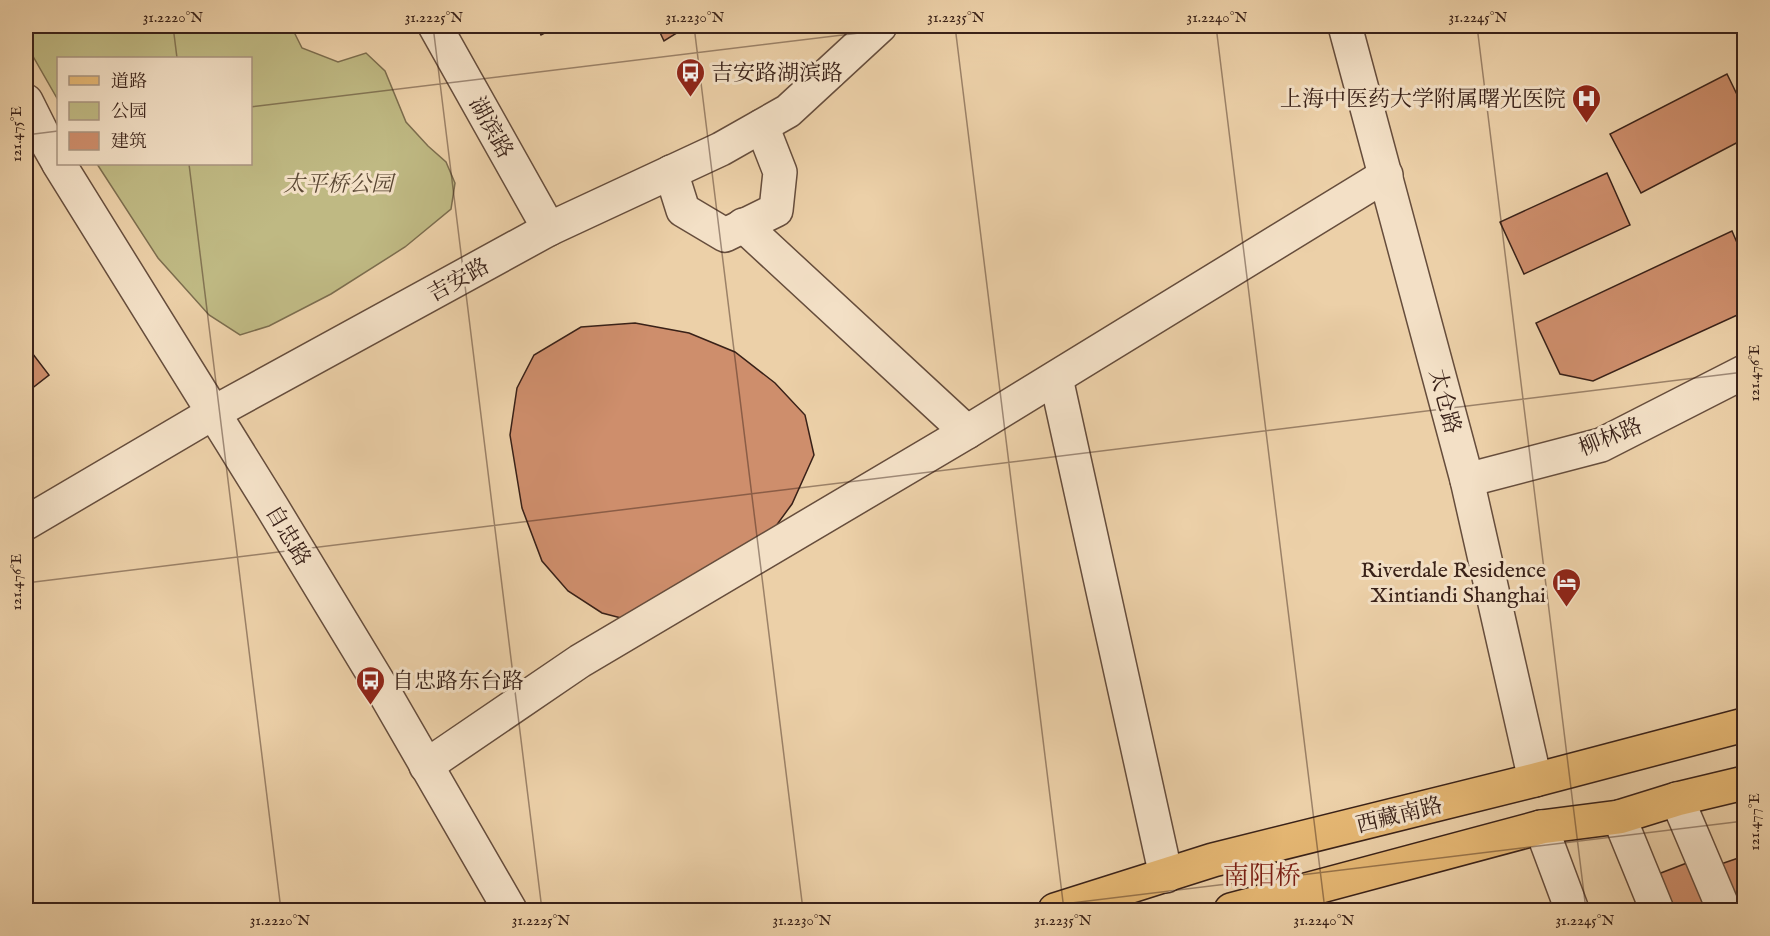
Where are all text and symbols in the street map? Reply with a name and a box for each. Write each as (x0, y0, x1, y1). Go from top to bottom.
text: 31.2220°N (143, 8, 203, 27)
text: 31.2225°N (405, 8, 463, 27)
text: 31.2230°N (665, 8, 725, 27)
text: 31.2235°N (927, 8, 985, 27)
text: 31.2240°N (1187, 8, 1247, 27)
text: 31.2245°N (1449, 8, 1507, 27)
bus stop icon: 吉安路湖滨路 (674, 56, 706, 98)
legend (57, 57, 252, 165)
place label: 吉安路湖滨路 (711, 60, 843, 88)
text: 道路 (111, 71, 147, 94)
hospital icon: 上海中医药大学附属曙光医院 (1571, 82, 1603, 124)
place label: 上海中医药大学附属曙光医院 (1280, 86, 1566, 114)
street label: 湖滨路 (462, 92, 518, 164)
text: 公园 (111, 101, 147, 124)
text: 121.475°E (7, 106, 26, 162)
text: 建筑 (111, 131, 147, 154)
park label: 太平桥公园 (283, 171, 396, 199)
street label: 吉安路 (423, 253, 495, 309)
text: 121.476°E (1745, 345, 1764, 401)
street label: 太仓路 (1422, 366, 1466, 437)
street label: 柳林路 (1575, 413, 1647, 463)
street label: 自忠路 (258, 501, 316, 572)
text: 121.476°E (7, 554, 26, 610)
place label: Riverdale Residence Xintiandi Shanghai (1360, 557, 1546, 610)
hotel icon: Riverdale Residence Xintiandi Shanghai (1551, 566, 1583, 608)
bus stop icon: 自忠路东台路 (355, 664, 387, 706)
place label: 自忠路东台路 (392, 668, 524, 696)
street label: 西藏南路 (1353, 792, 1446, 840)
text: 121.477°E (1745, 793, 1764, 851)
district label: 南阳桥 (1223, 860, 1301, 893)
text: 31.2220°N (250, 911, 310, 930)
text: 31.2225°N (512, 911, 570, 930)
text: 31.2230°N (772, 911, 832, 930)
text: 31.2235°N (1034, 911, 1092, 930)
text: 31.2240°N (1294, 911, 1354, 930)
text: 31.2245°N (1556, 911, 1614, 930)

